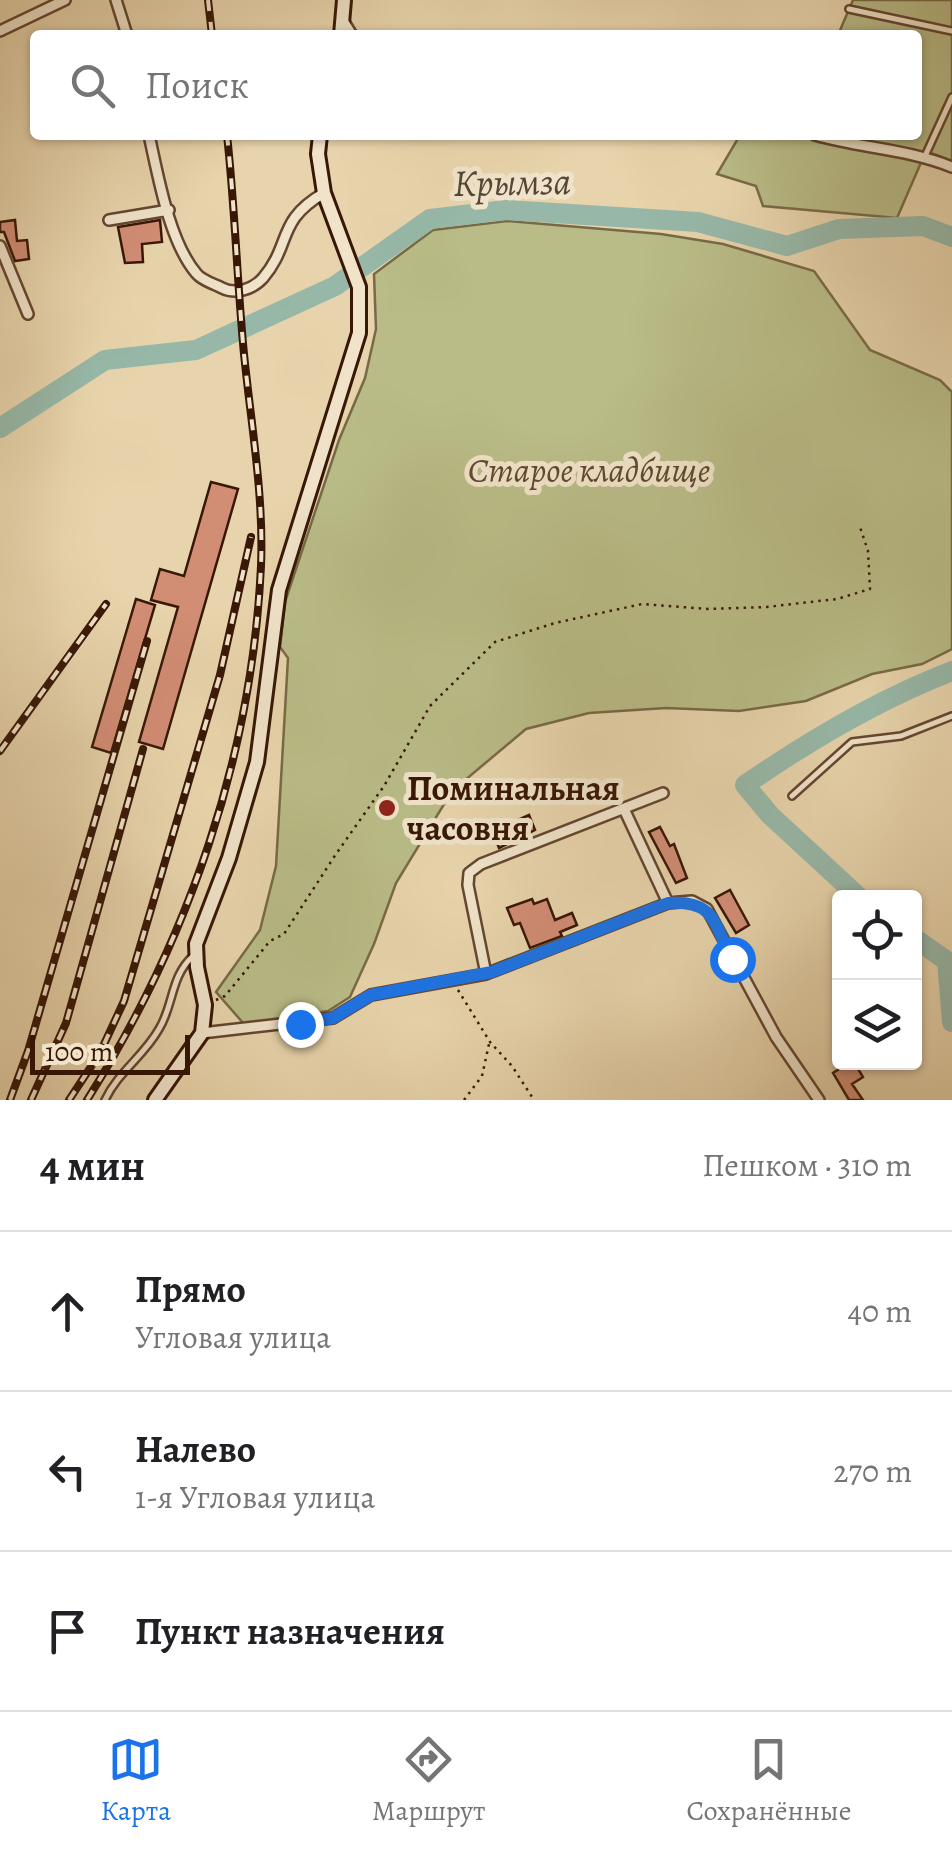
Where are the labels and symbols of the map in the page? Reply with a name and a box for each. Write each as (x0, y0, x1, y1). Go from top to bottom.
water label: Крымза (452, 155, 572, 209)
park label: Старое кладбище (468, 446, 710, 494)
place label: Поминальная часовня (407, 764, 620, 852)
marker: Поминальная часовня (376, 797, 398, 819)
route start (710, 937, 756, 983)
route end (278, 1002, 324, 1048)
scale bar (30, 1030, 190, 1074)

